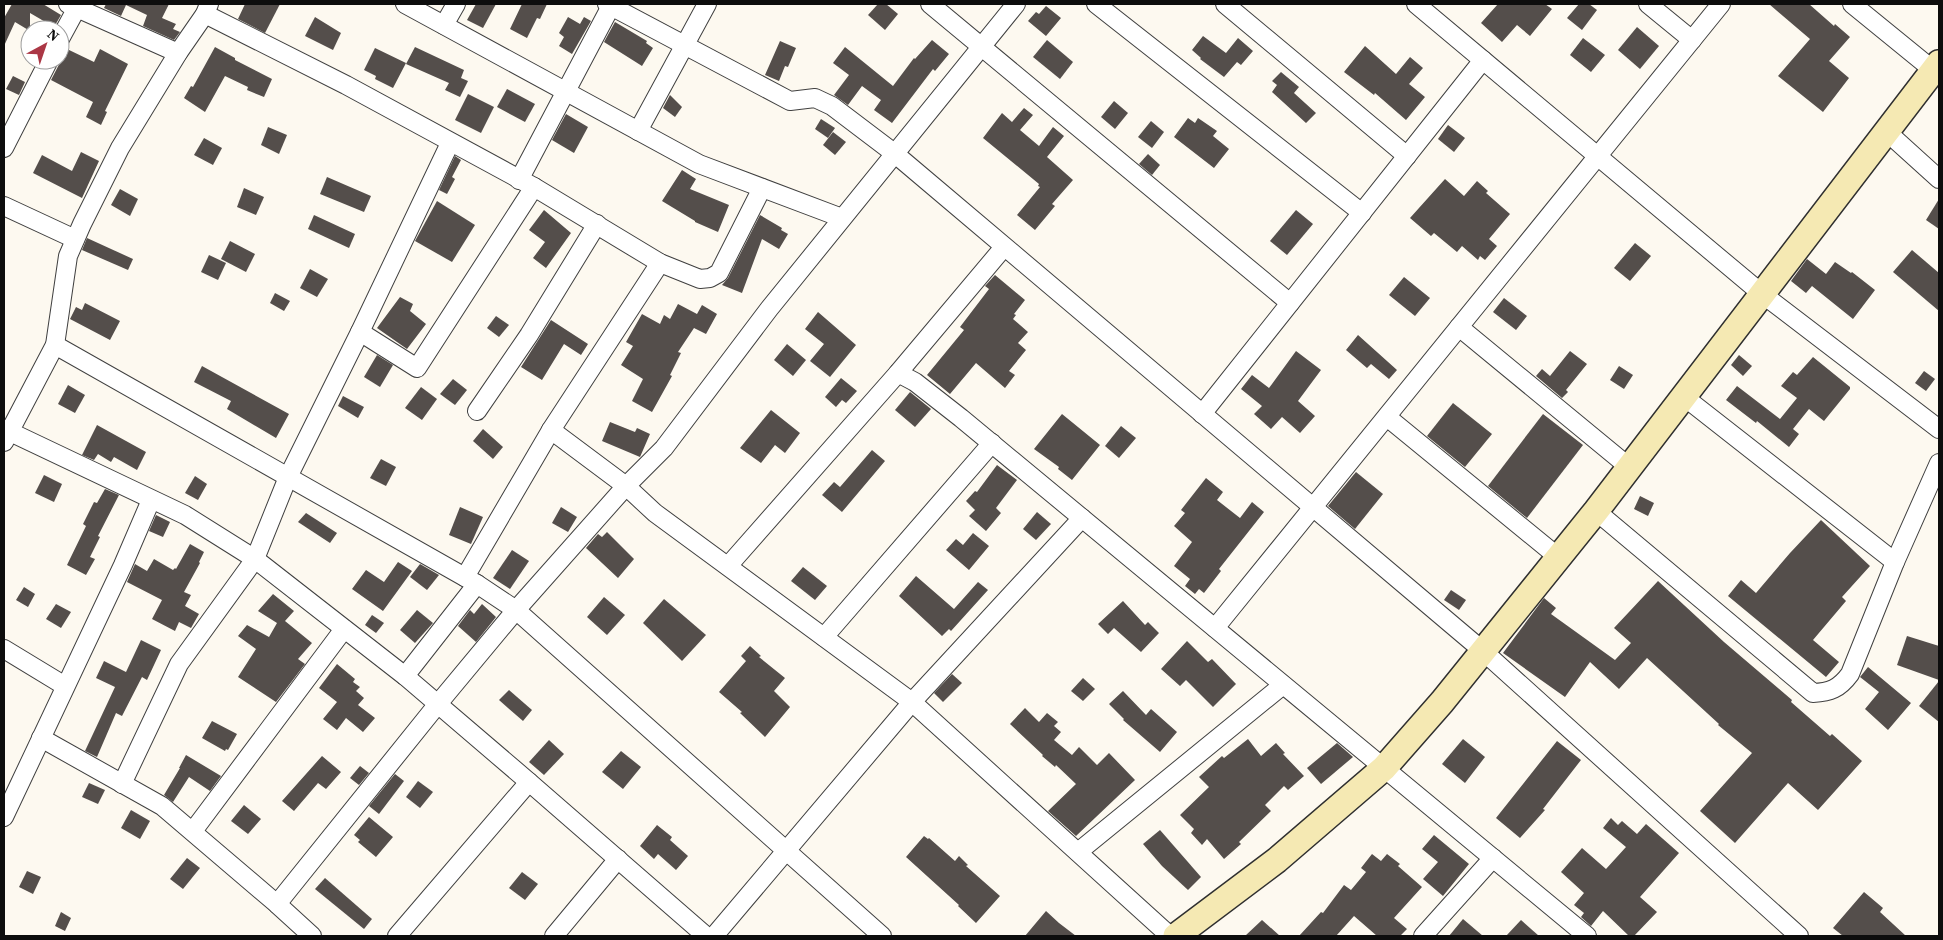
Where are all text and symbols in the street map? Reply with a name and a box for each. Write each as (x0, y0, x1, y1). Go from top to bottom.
north arrow (20, 20, 70, 70)
text: N (43, 24, 64, 46)

